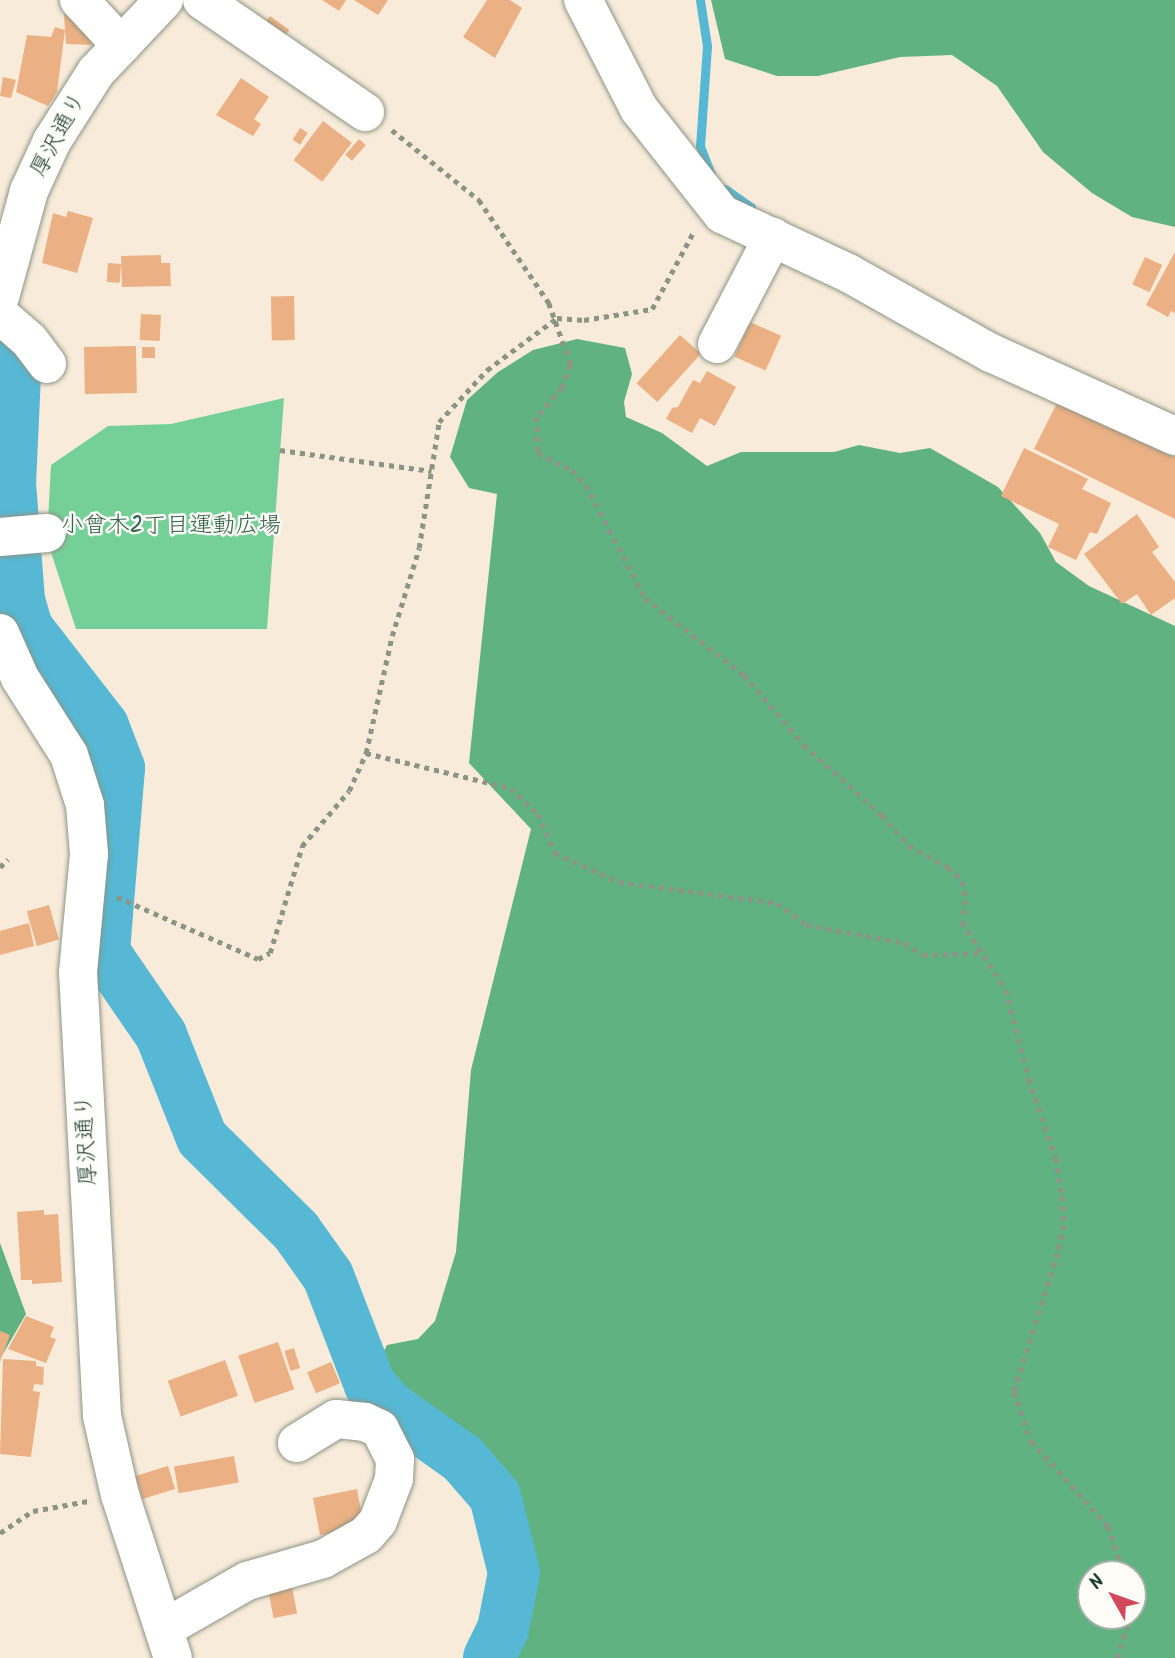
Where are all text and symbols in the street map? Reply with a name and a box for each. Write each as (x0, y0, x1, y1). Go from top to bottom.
street label: 厚沢通り (25, 88, 93, 182)
park label: 小曾木2丁目運動広場 (61, 512, 281, 540)
street label: 厚沢通り (71, 1093, 103, 1187)
north arrow (1077, 1560, 1147, 1630)
text: N (1082, 1569, 1113, 1597)

